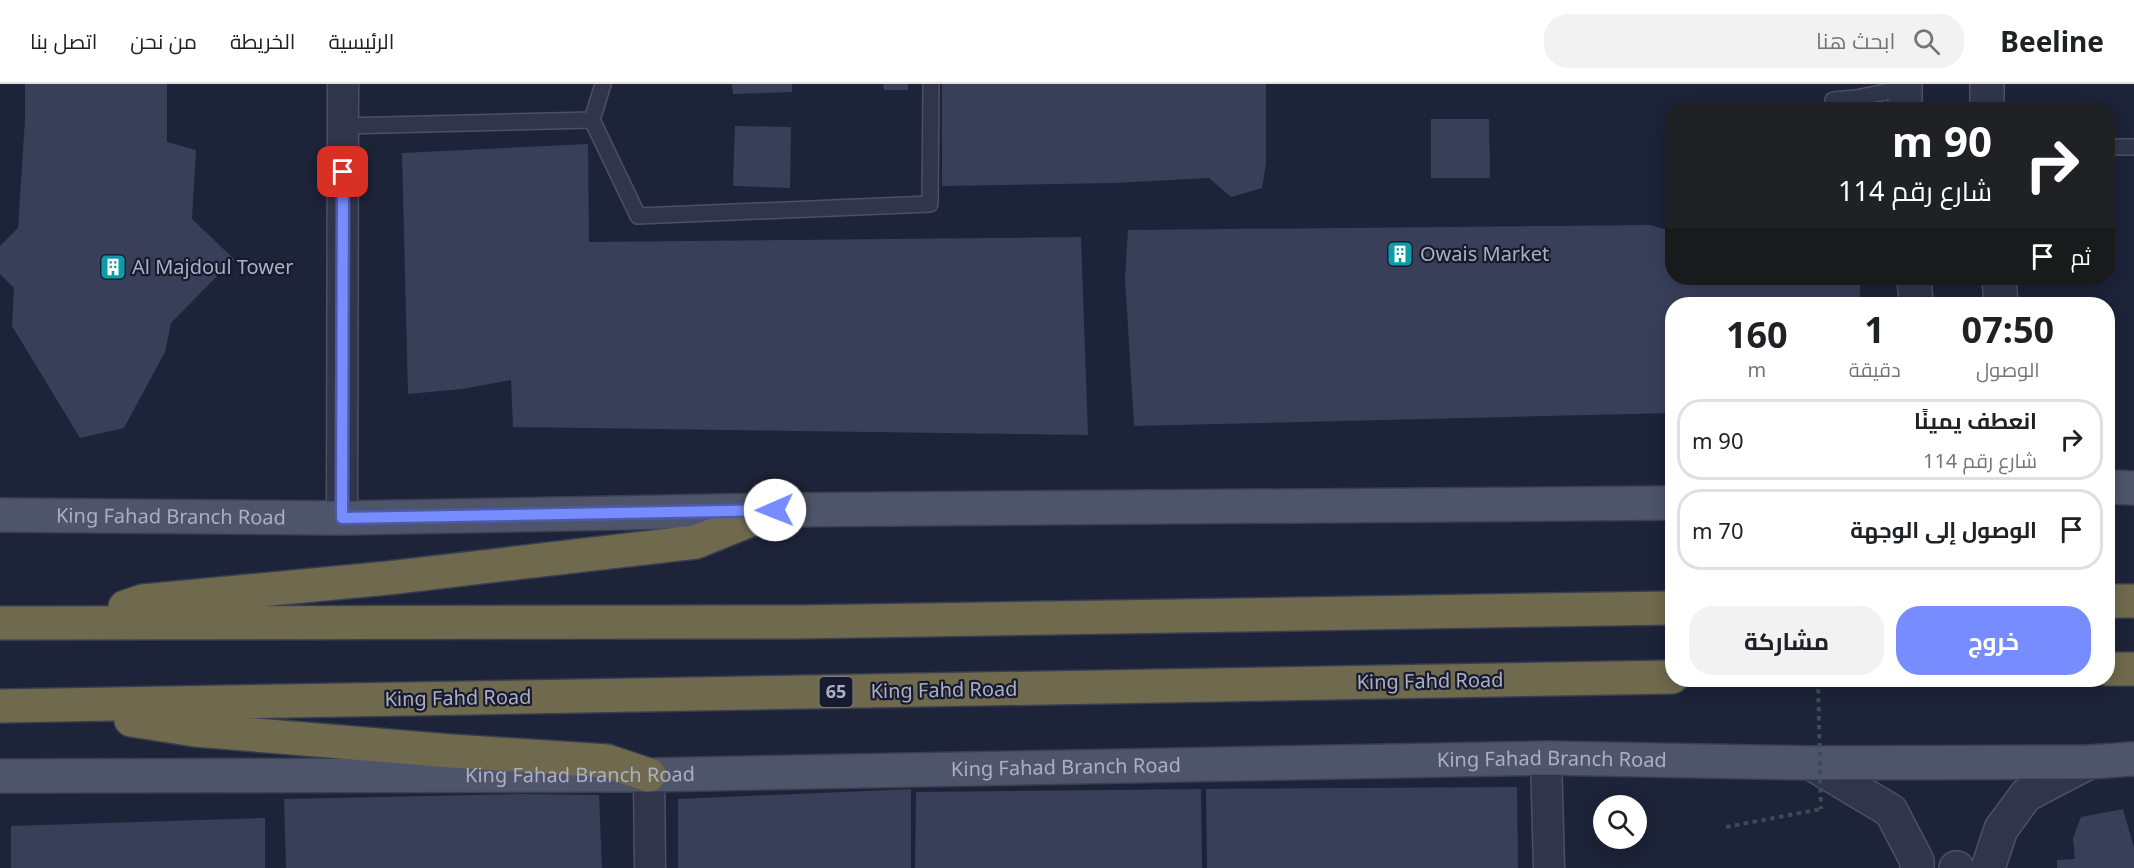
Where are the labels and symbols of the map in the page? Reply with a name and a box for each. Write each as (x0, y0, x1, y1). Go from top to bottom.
pin (317, 146, 368, 197)
building icon: Owais Market (1385, 239, 1415, 269)
place label: Owais Market (1420, 240, 1549, 267)
building icon: Al Majdoul Tower (98, 252, 128, 282)
place label: Al Majdoul Tower (132, 253, 293, 280)
position arrow (743, 478, 807, 542)
street label: King Fahad Branch Road (56, 501, 286, 531)
street label: King Fahd Road (1356, 666, 1504, 695)
street label: King Fahd Road (870, 675, 1018, 704)
road number: 65 (820, 677, 852, 707)
street label: King Fahd Road (384, 683, 532, 712)
street label: King Fahad Branch Road (1437, 744, 1667, 773)
street label: King Fahad Branch Road (951, 751, 1181, 782)
street label: King Fahad Branch Road (465, 760, 695, 788)

